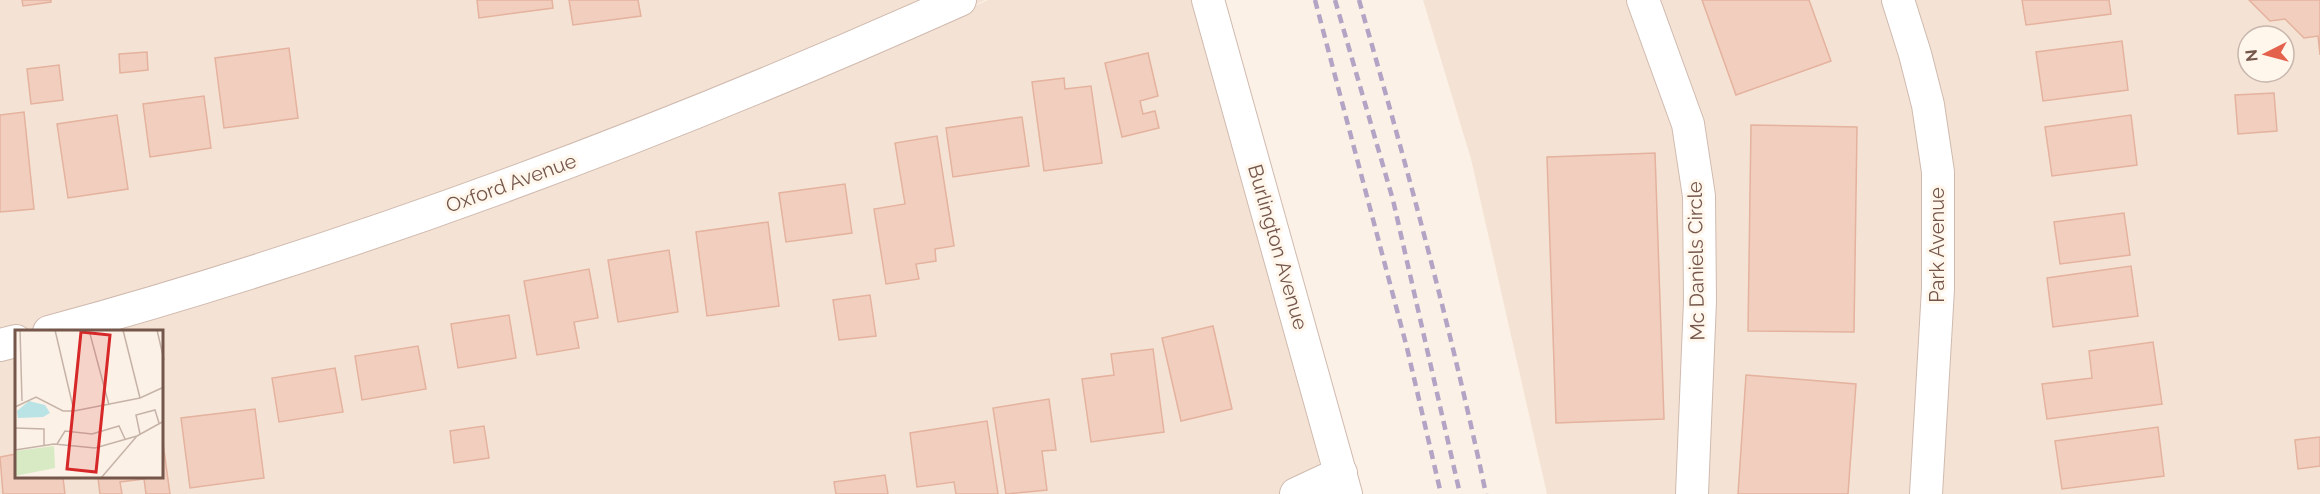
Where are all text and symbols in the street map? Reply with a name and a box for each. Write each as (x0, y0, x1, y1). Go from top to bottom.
north arrow (2236, 24, 2296, 84)
text: N (2241, 48, 2262, 63)
street label: Oxford Avenue (443, 148, 580, 218)
street label: Burlington Avenue (1243, 162, 1313, 333)
street label: Mc Daniels Circle (1683, 181, 1709, 341)
street label: Park Avenue (1925, 187, 1949, 303)
inset map (15, 330, 164, 479)

